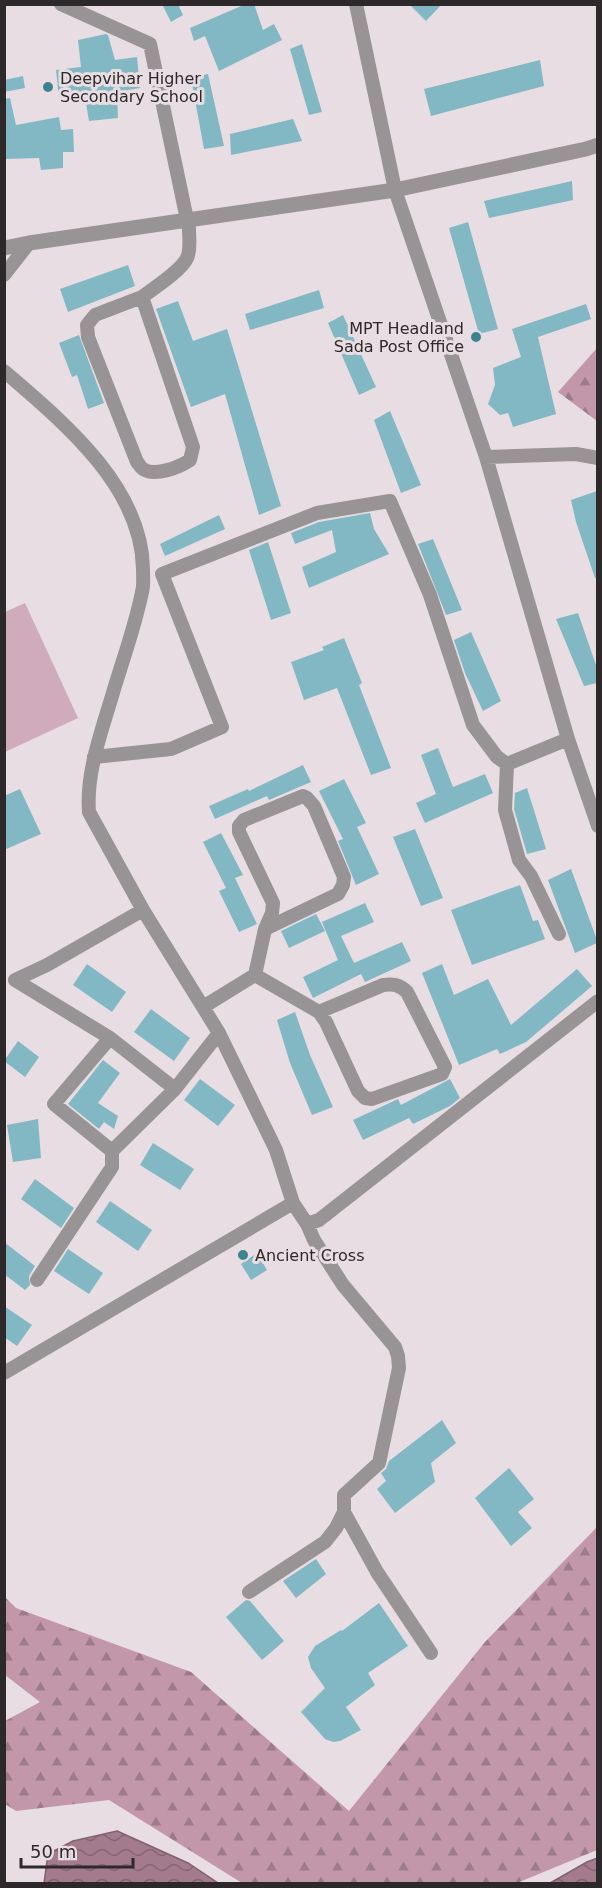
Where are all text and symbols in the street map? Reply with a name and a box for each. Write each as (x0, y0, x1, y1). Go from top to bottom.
place label: Deepvihar Higher Secondary School (60, 69, 203, 106)
marker: Deepvihar Higher Secondary School (41, 80, 55, 94)
place label: MPT Headland Sada Post Office (334, 319, 464, 356)
marker: MPT Headland Sada Post Office (469, 330, 483, 344)
place label: Ancient Cross (255, 1246, 365, 1265)
marker: Ancient Cross (236, 1248, 250, 1262)
scale bar (21, 1831, 134, 1869)
text: 50 m (30, 1841, 76, 1862)

